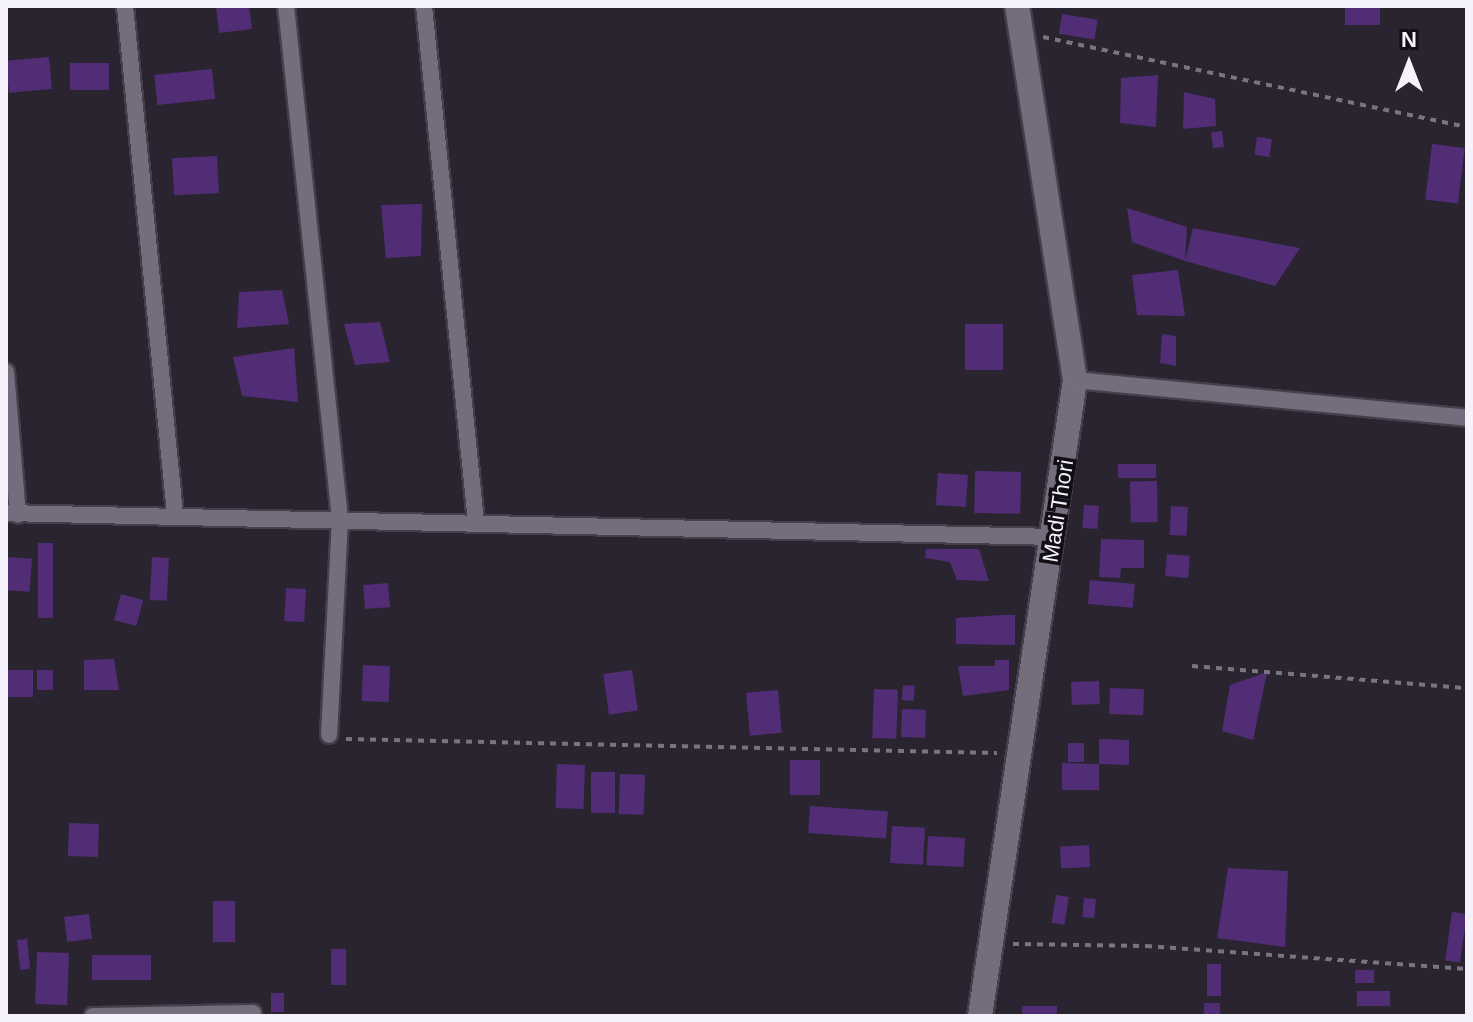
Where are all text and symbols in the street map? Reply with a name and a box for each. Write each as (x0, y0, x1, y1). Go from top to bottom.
north arrow (1369, 24, 1449, 104)
text: N (1401, 27, 1417, 52)
street label: Madi Thori (1037, 458, 1079, 564)

